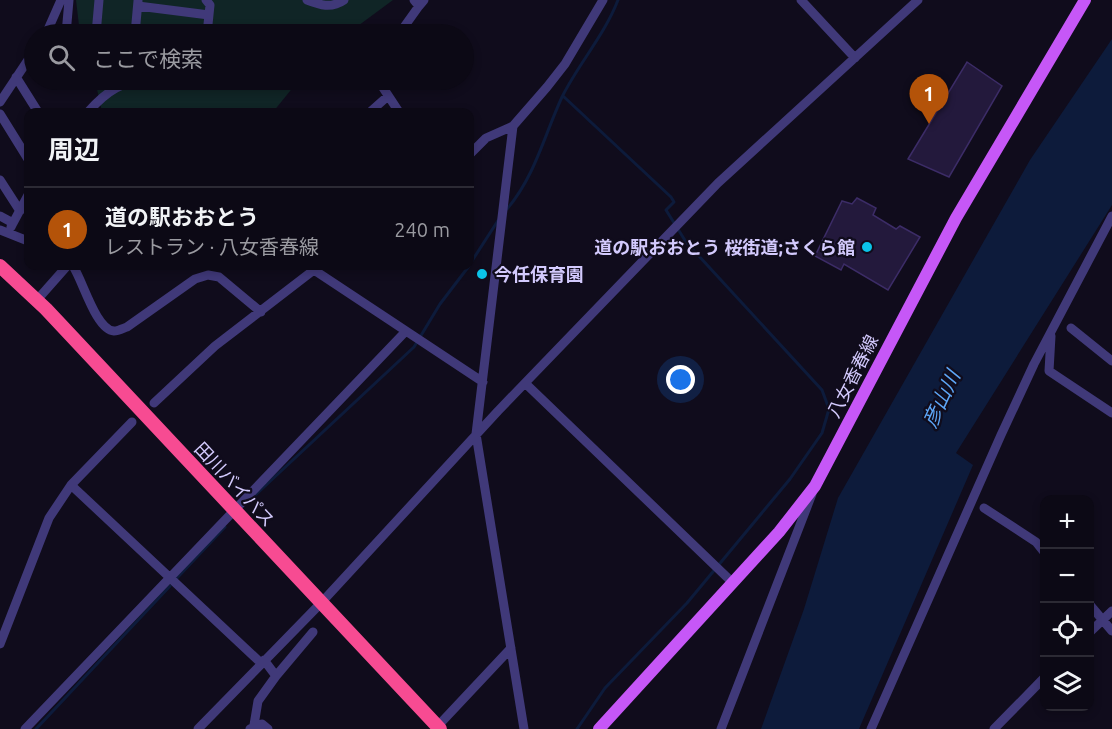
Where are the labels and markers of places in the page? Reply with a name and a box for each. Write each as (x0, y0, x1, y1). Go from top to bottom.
pin: 1 (910, 74, 948, 124)
place label: 道の駅おおとう 桜街道;さくら館 (594, 237, 855, 257)
marker: 道の駅おおとう 桜街道;さくら館 (860, 240, 874, 254)
place label: 今任保育園 (494, 264, 584, 284)
marker: 今任保育園 (475, 267, 489, 281)

